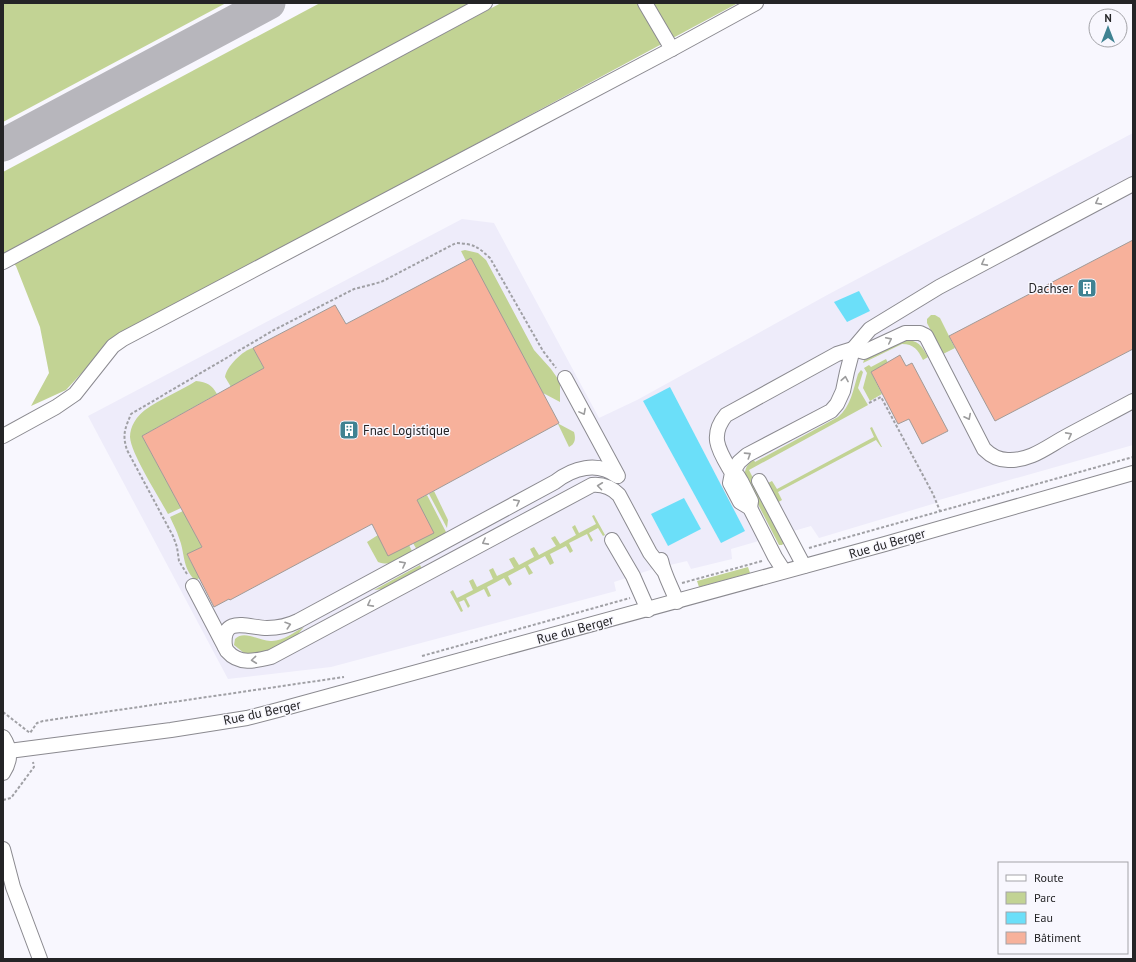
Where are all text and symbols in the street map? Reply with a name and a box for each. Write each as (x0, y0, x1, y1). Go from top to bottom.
north arrow (1088, 8, 1128, 48)
text: N (1104, 11, 1112, 25)
one-way arrow (1095, 197, 1102, 204)
one-way arrow (980, 258, 988, 266)
building icon: Dachser (1076, 277, 1098, 299)
place label: Dachser (1029, 280, 1074, 297)
one-way arrow (885, 337, 893, 345)
one-way arrow (840, 376, 849, 382)
one-way arrow (578, 408, 586, 416)
one-way arrow (963, 413, 970, 420)
building icon: Fnac Logistique (338, 419, 360, 441)
place label: Fnac Logistique (363, 422, 450, 439)
one-way arrow (1065, 433, 1072, 440)
one-way arrow (744, 452, 751, 460)
one-way arrow (597, 482, 603, 491)
one-way arrow (513, 500, 520, 507)
street label: Rue du Berger (847, 524, 928, 563)
one-way arrow (482, 538, 489, 545)
one-way arrow (399, 562, 406, 569)
one-way arrow (367, 599, 374, 606)
street label: Rue du Berger (535, 611, 616, 648)
one-way arrow (284, 621, 291, 630)
one-way arrow (251, 656, 257, 665)
street label: Rue du Berger (222, 696, 303, 729)
legend (998, 862, 1128, 954)
text: Route (1034, 870, 1064, 885)
text: Parc (1034, 890, 1056, 905)
text: Eau (1034, 910, 1053, 925)
text: Bâtiment (1034, 930, 1081, 945)

